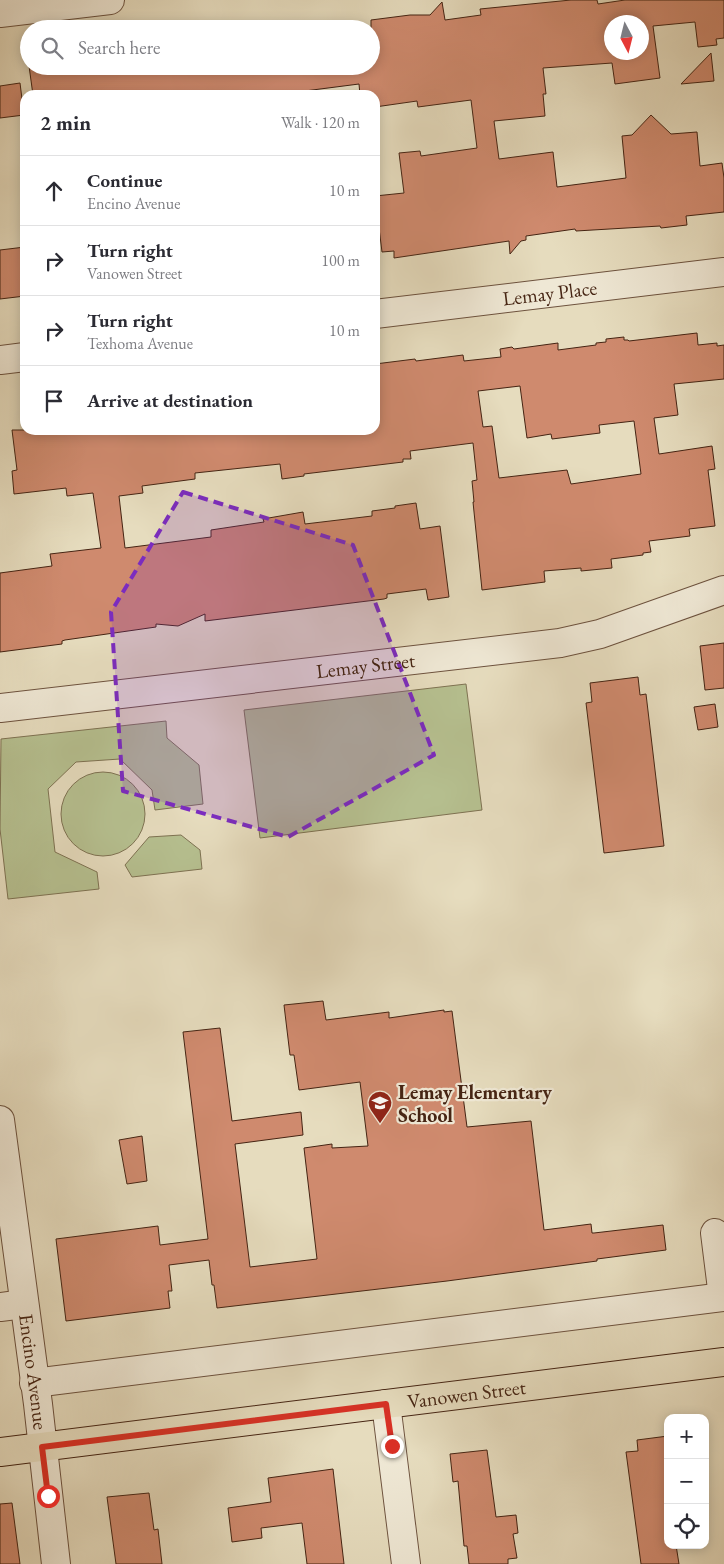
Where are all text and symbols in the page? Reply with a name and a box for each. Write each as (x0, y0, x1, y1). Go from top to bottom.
north arrow (604, 15, 649, 60)
search box (20, 20, 380, 75)
icon: search (38, 34, 66, 62)
text: Search here (78, 35, 160, 60)
text: 2 min (40, 109, 91, 136)
text: Walk · 120 m (281, 112, 360, 133)
text: Continue (87, 168, 162, 193)
icon: ahead (40, 177, 68, 205)
text: 10 m (329, 180, 360, 201)
text: Encino Avenue (87, 193, 180, 214)
text: Turn right (87, 238, 173, 263)
icon: right (40, 247, 68, 275)
text: 100 m (321, 250, 360, 271)
text: Vanowen Street (87, 263, 182, 284)
street label: Lemay Place (501, 274, 599, 312)
text: Turn right (87, 308, 173, 333)
icon: right (40, 317, 68, 345)
text: 10 m (329, 320, 360, 341)
text: Texhoma Avenue (87, 333, 193, 354)
icon: arrive (40, 387, 68, 415)
text: Arrive at destination (87, 388, 253, 413)
street label: Lemay Street (315, 647, 417, 684)
place label: Lemay Elementary School (398, 1079, 552, 1128)
school or university icon: Lemay Elementary School (367, 1090, 393, 1124)
street label: Encino Avenue (13, 1312, 54, 1431)
street label: Vanowen Street (406, 1374, 528, 1414)
map controls (664, 1414, 709, 1549)
button: + (664, 1414, 709, 1459)
route end (381, 1435, 404, 1458)
button: − (664, 1459, 709, 1504)
route start (37, 1485, 60, 1508)
button: locate (664, 1504, 709, 1549)

